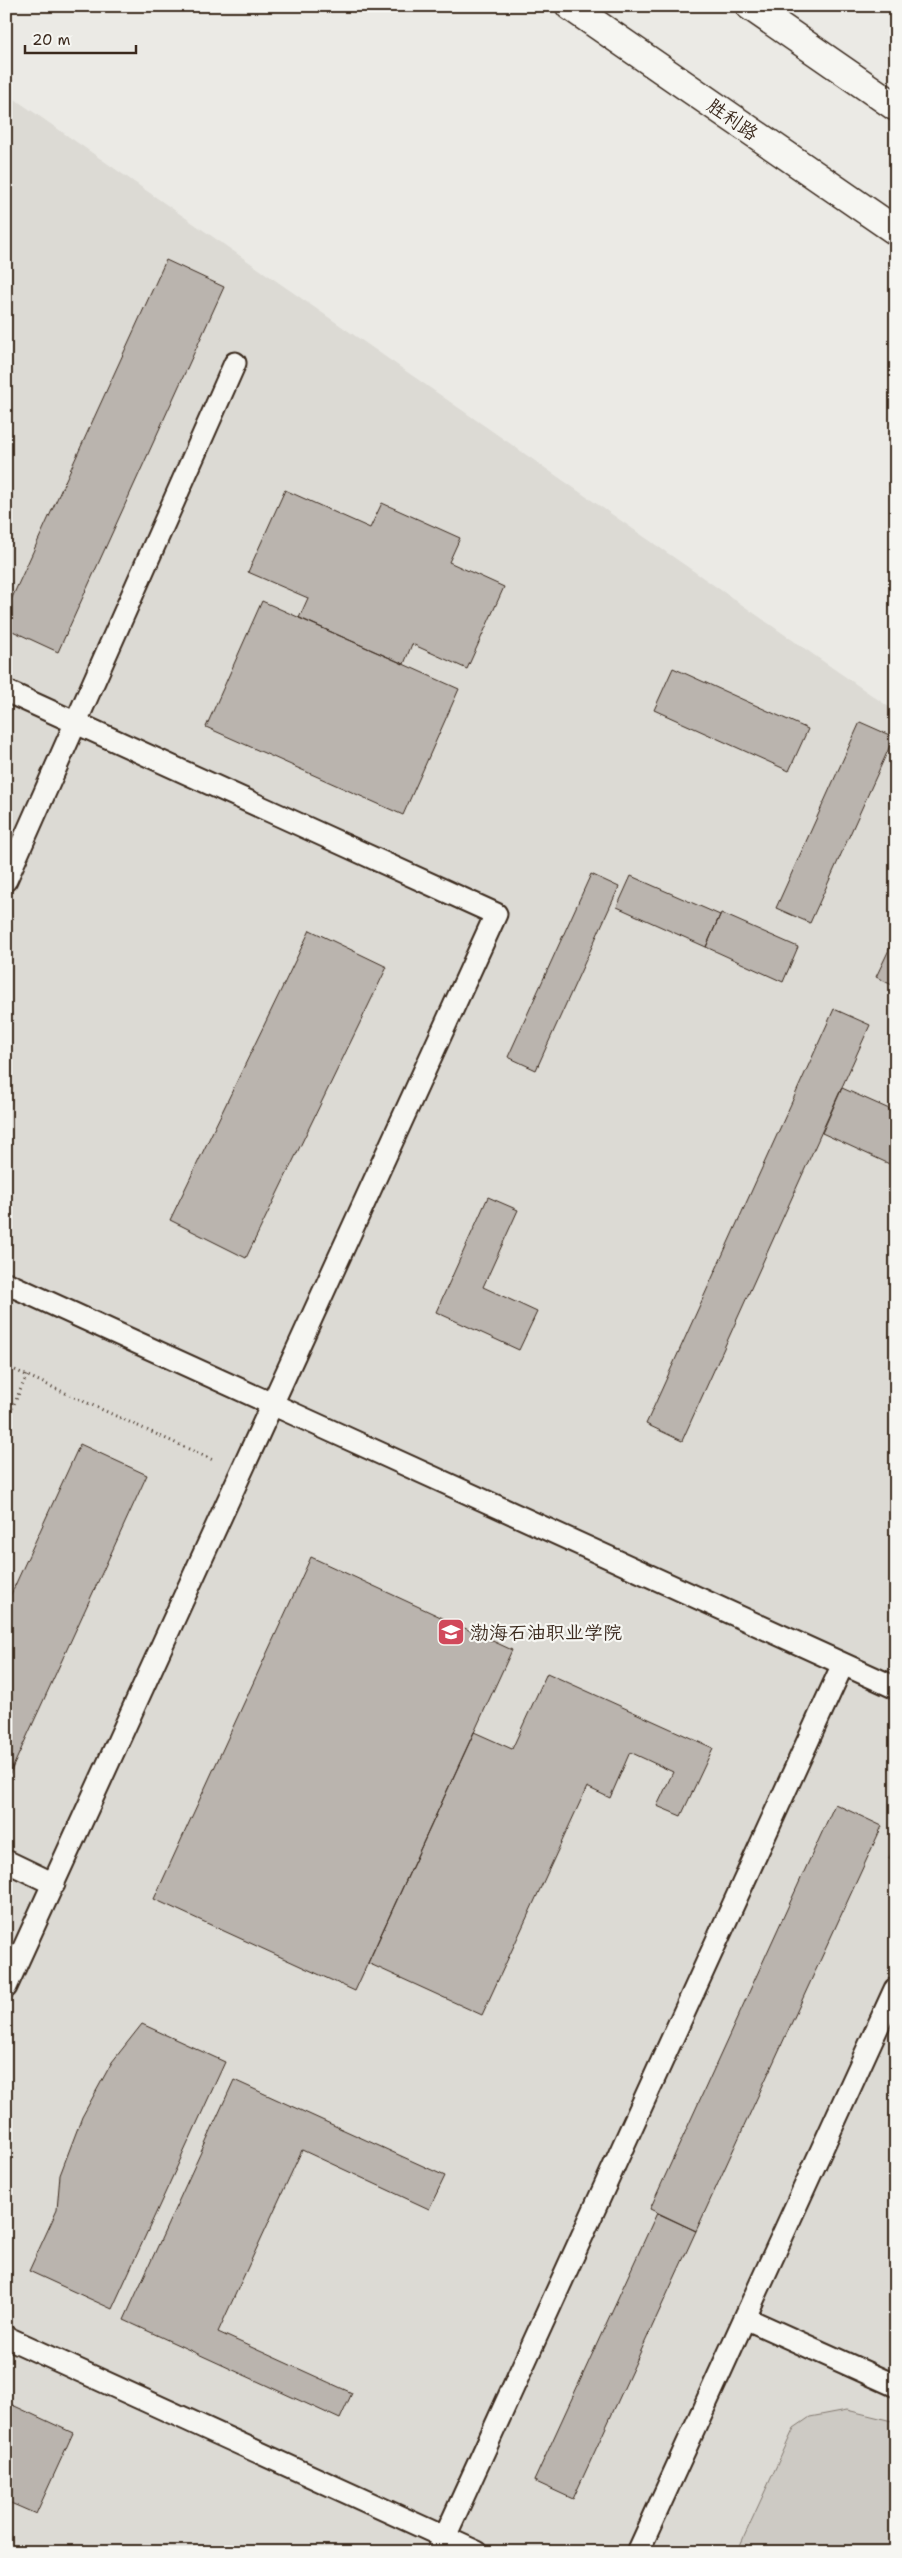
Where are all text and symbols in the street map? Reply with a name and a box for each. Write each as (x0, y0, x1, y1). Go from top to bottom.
scale bar (25, 22, 136, 54)
text: 20 m (32, 30, 71, 50)
street label: 胜利路 (702, 93, 763, 146)
school or university icon: 渤海石油职业学院 (436, 1617, 466, 1647)
place label: 渤海石油职业学院 (470, 1620, 622, 1645)

